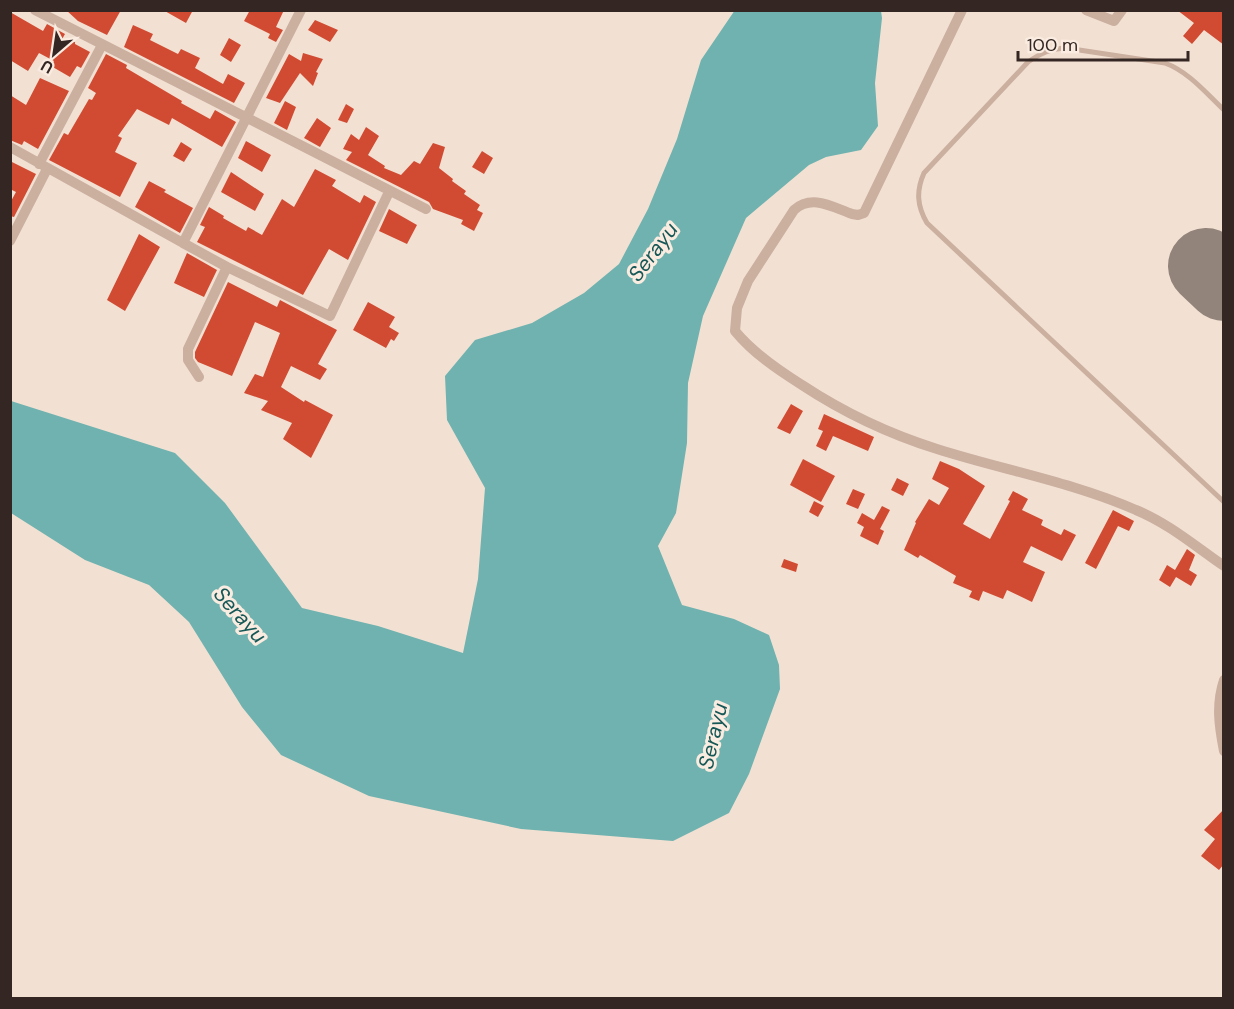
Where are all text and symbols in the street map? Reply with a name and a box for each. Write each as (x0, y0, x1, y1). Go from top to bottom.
north arrow (24, 24, 84, 84)
scale bar (1018, 24, 1188, 62)
text: 100 m (1027, 33, 1078, 57)
text: U (37, 55, 57, 79)
water label: Serayu (622, 217, 684, 287)
water label: Serayu (207, 581, 273, 649)
water label: Serayu (692, 700, 734, 772)

